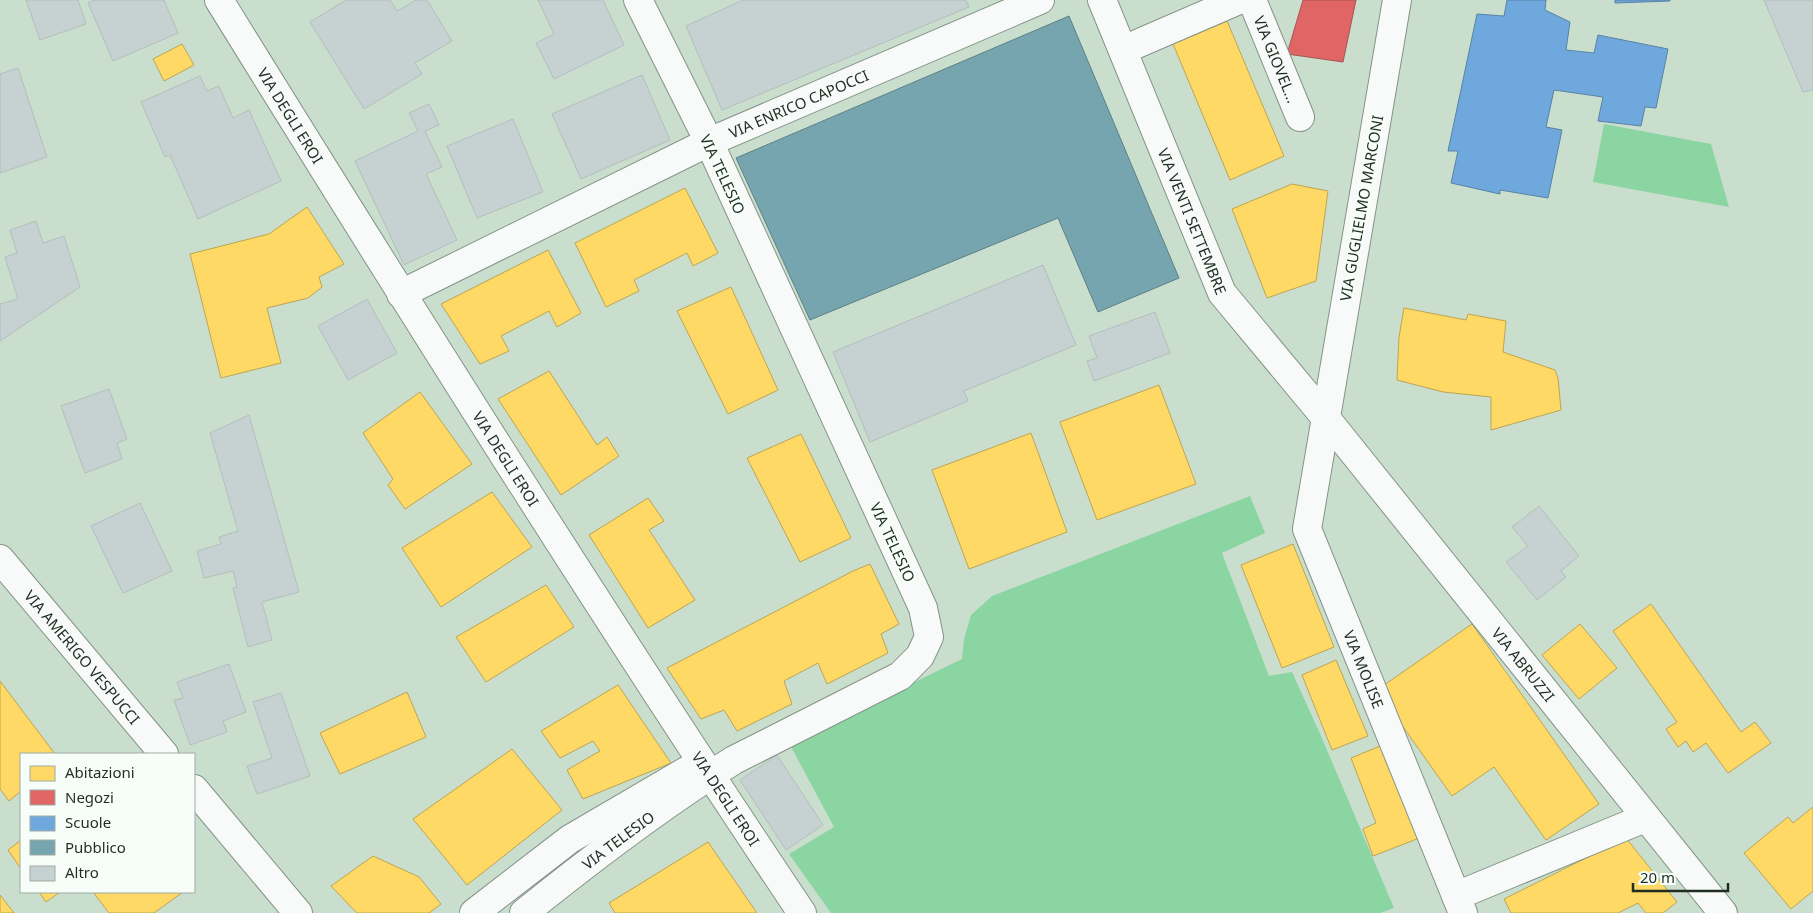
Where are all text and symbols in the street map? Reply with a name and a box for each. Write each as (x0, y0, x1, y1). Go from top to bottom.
street label: VIA GIOVEL... (1249, 13, 1303, 106)
street label: VIA DEGLI EROI (253, 64, 328, 167)
street label: VIA ENRICO CAPOCCI (726, 65, 872, 142)
street label: VIA GUGLIELMO MARCONI (1335, 113, 1387, 303)
street label: VIA TELESIO (696, 131, 750, 217)
street label: VIA VENTI SETTEMBRE (1154, 145, 1232, 297)
street label: VIA DEGLI EROI (468, 407, 544, 510)
street label: VIA TELESIO (866, 499, 920, 585)
street label: VIA AMERIGO VESPUCCI (20, 586, 145, 728)
street label: VIA ABRUZZI (1488, 623, 1559, 706)
street label: VIA MOLISE (1339, 627, 1389, 711)
street label: VIA DEGLI EROI (688, 748, 764, 850)
legend (20, 753, 195, 893)
text: Abitazioni (65, 762, 135, 782)
text: Negozi (65, 787, 114, 807)
street label: VIA TELESIO (578, 806, 658, 874)
text: Scuole (65, 812, 111, 832)
text: Pubblico (65, 837, 126, 857)
scale bar (1633, 860, 1728, 892)
text: Altro (65, 862, 99, 882)
text: 20 m (1640, 867, 1675, 887)

